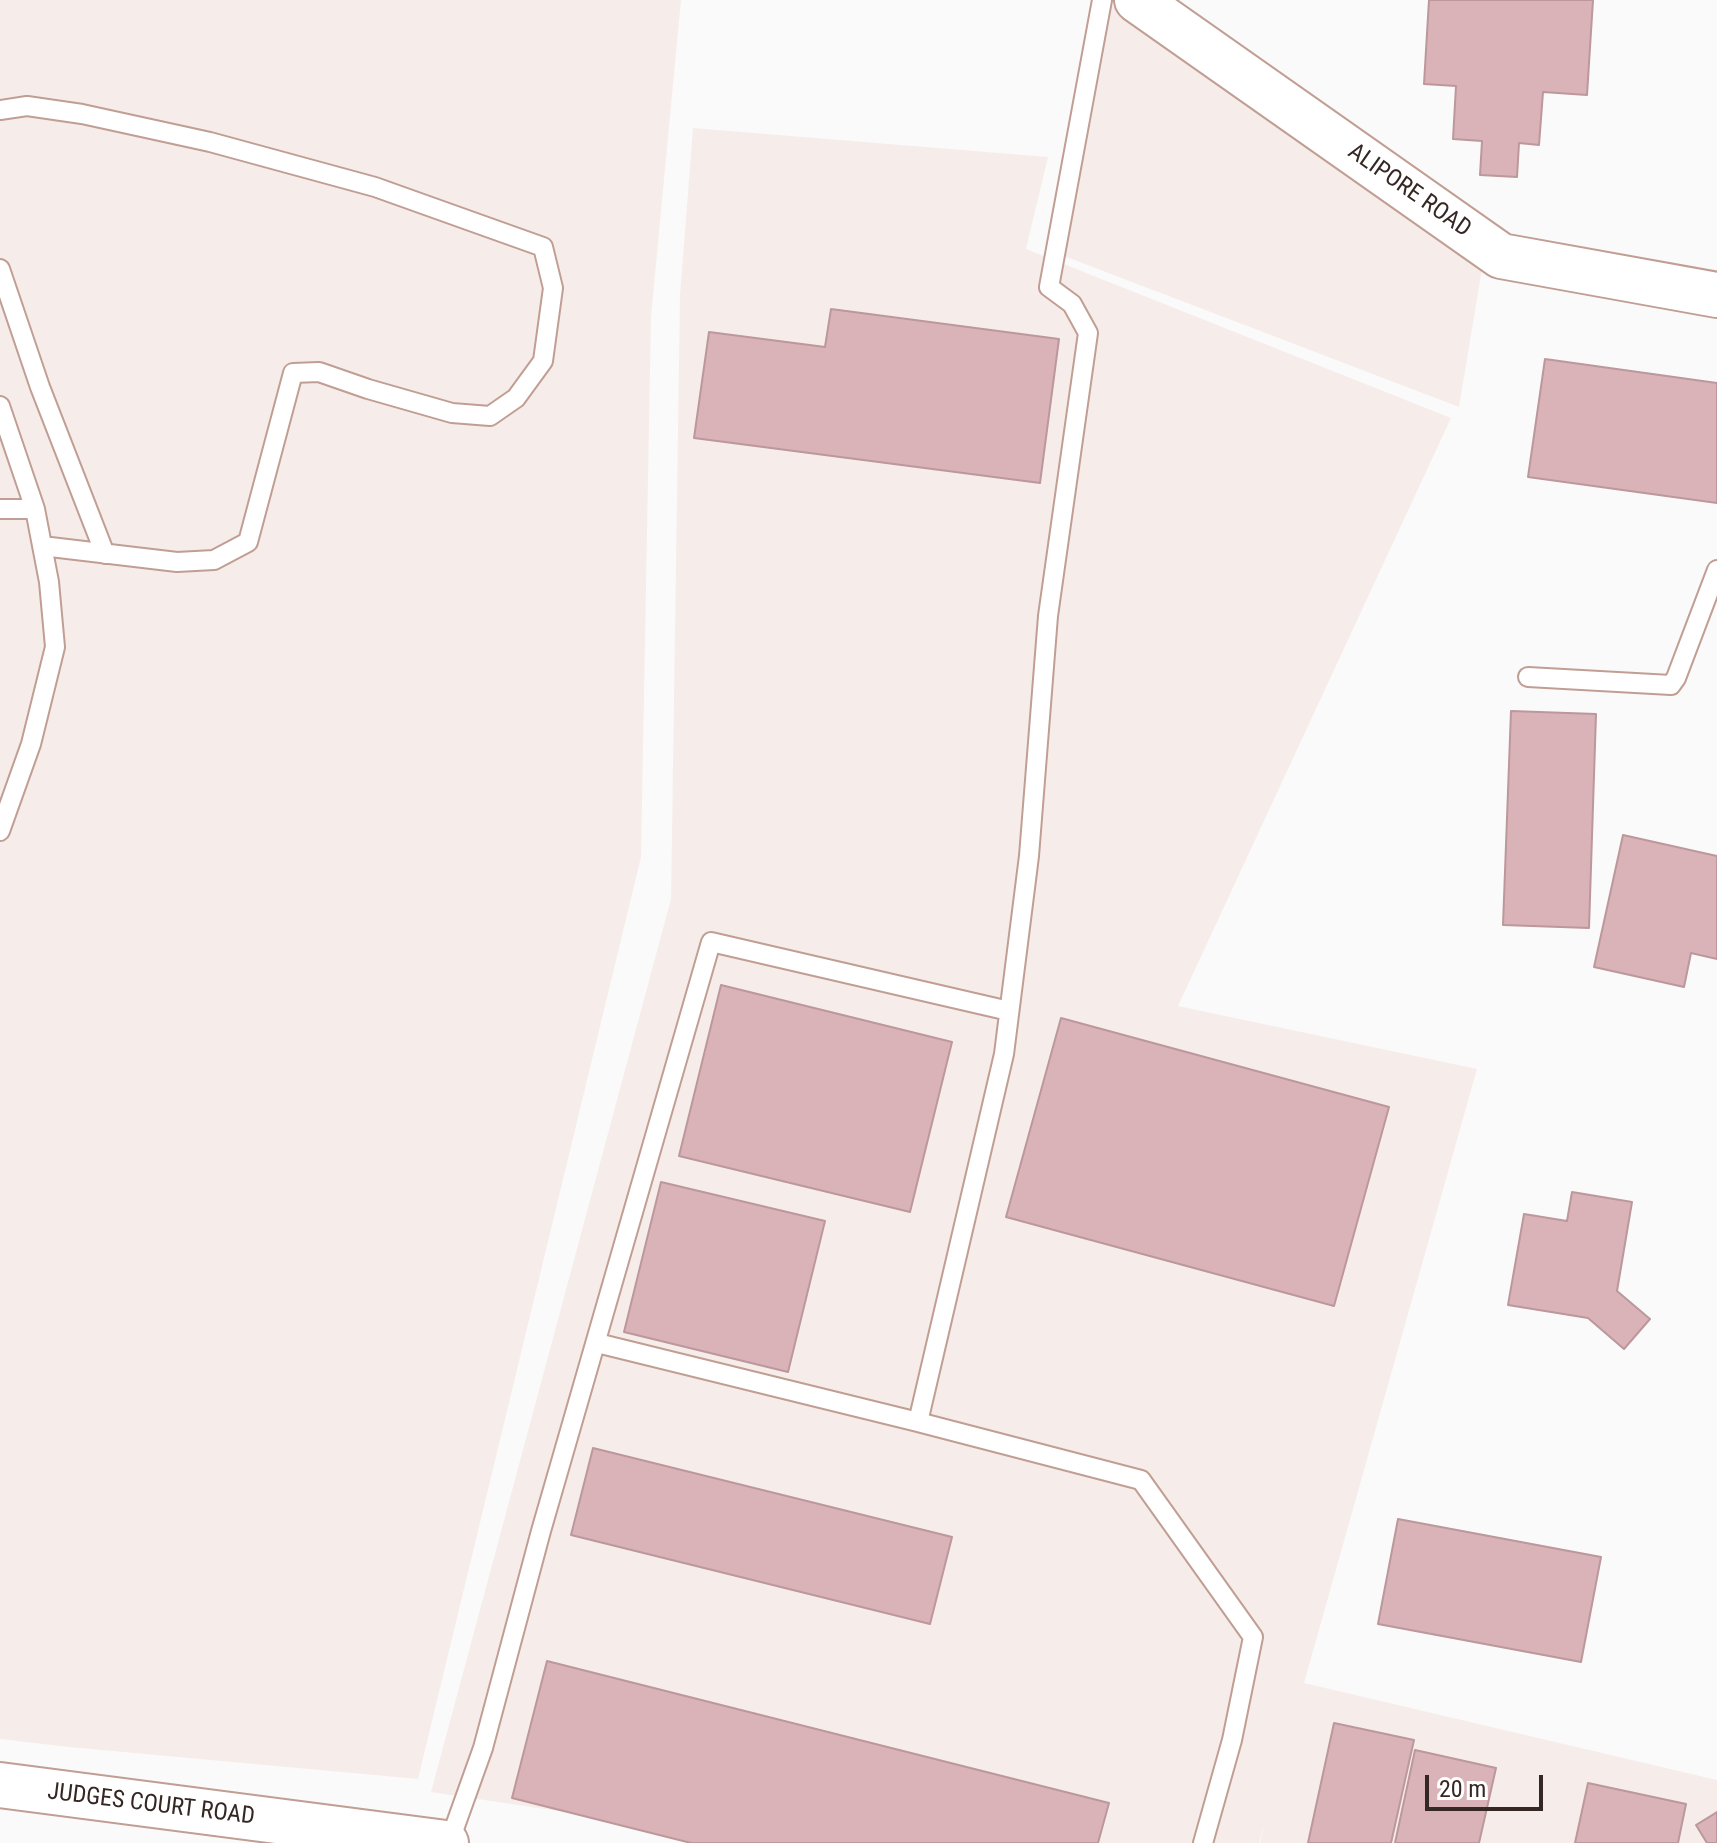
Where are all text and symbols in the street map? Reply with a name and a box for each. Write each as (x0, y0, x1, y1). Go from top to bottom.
street label: ALIPORE ROAD (1342, 138, 1476, 244)
scale bar (1429, 1759, 1547, 1809)
text: 20 m (1439, 1775, 1486, 1803)
street label: JUDGES COURT ROAD (46, 1778, 256, 1832)

